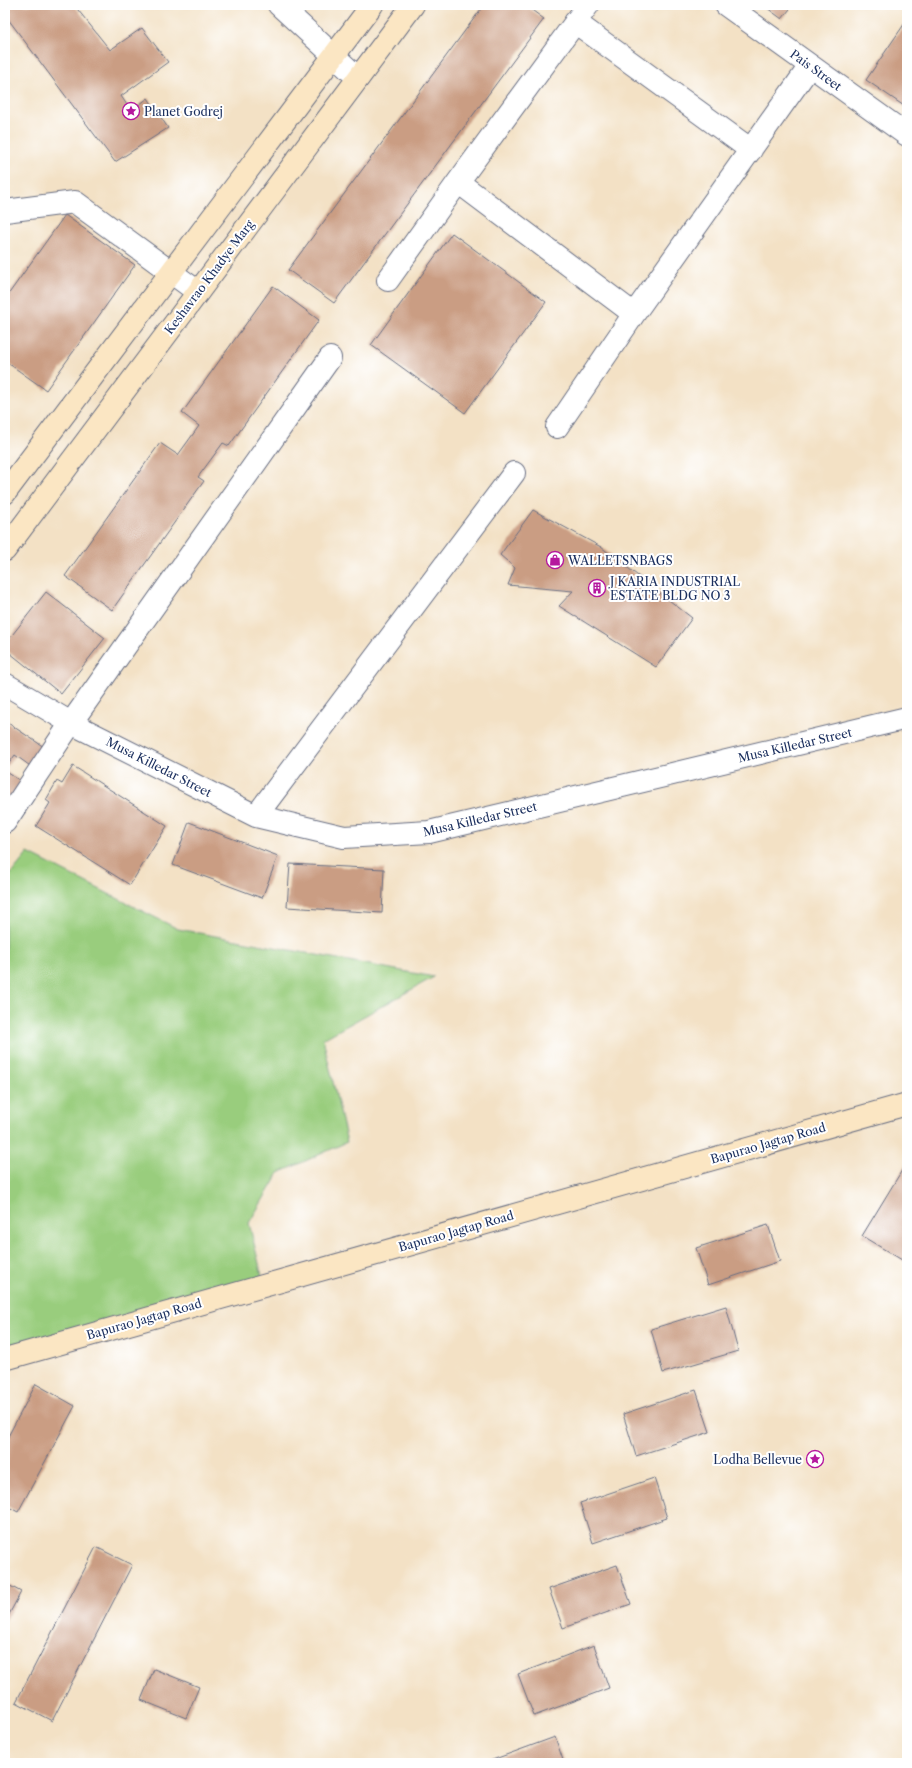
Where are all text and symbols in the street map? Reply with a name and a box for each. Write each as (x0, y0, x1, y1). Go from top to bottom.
street label: Pais Street (787, 46, 845, 94)
place icon: Planet Godrej (121, 101, 141, 121)
place label: Planet Godrej (144, 104, 223, 119)
street label: Keshavrao Khadye Marg (161, 216, 257, 337)
shop icon: WALLETSNBAGS (545, 550, 565, 570)
place label: WALLETSNBAGS (567, 553, 673, 568)
place label: J KARIA INDUSTRIAL ESTATE BLDG NO 3 (608, 574, 740, 603)
building icon: J KARIA INDUSTRIAL ESTATE BLDG NO 3 (587, 578, 607, 598)
street label: Musa Killedar Street (737, 724, 854, 765)
street label: Musa Killedar Street (104, 734, 215, 800)
street label: Musa Killedar Street (422, 798, 539, 839)
street label: Bapurao Jagtap Road (709, 1119, 828, 1167)
street label: Bapurao Jagtap Road (397, 1207, 516, 1255)
street label: Bapurao Jagtap Road (85, 1295, 204, 1343)
place icon: Lodha Bellevue (805, 1449, 825, 1469)
place label: Lodha Bellevue (713, 1452, 802, 1467)

